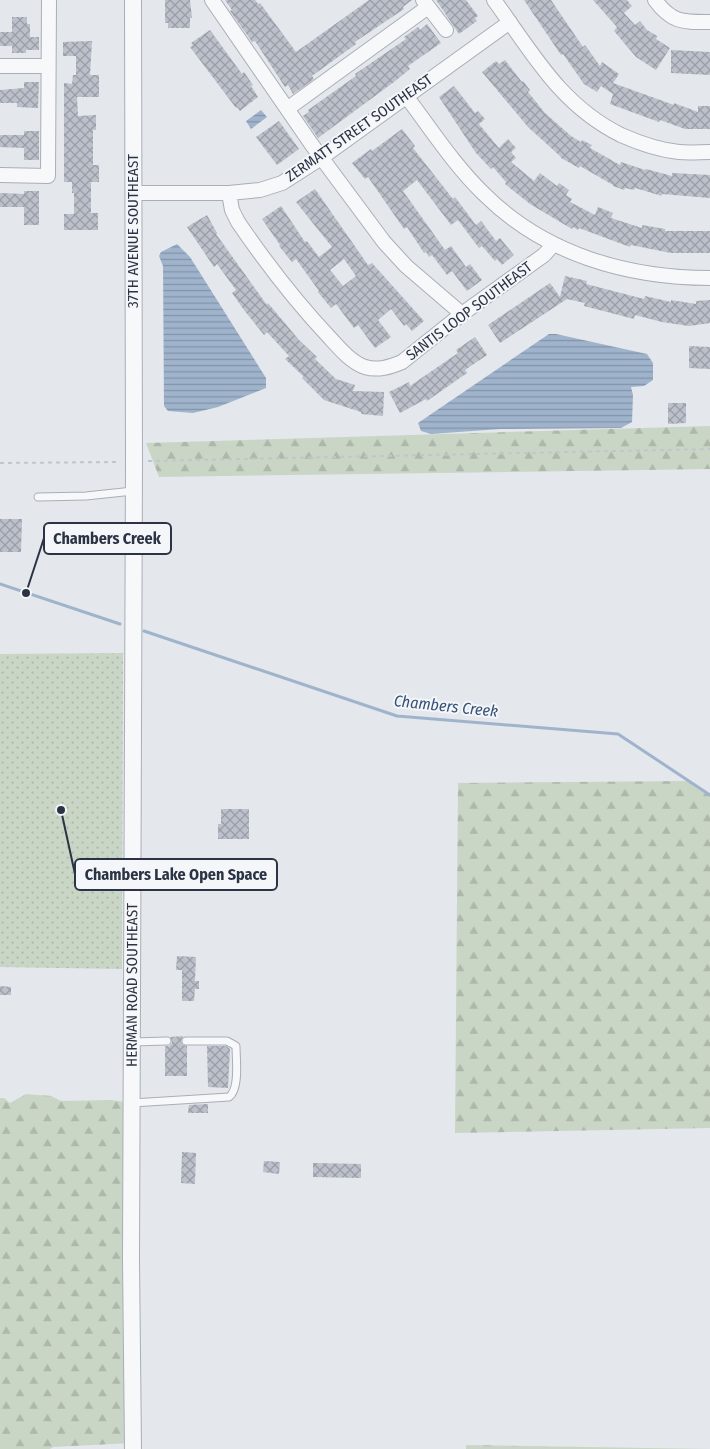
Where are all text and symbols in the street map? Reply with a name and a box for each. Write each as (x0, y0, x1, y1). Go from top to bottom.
street label: ZERMATT STREET SOUTHEAST (282, 70, 436, 186)
street label: 37TH AVENUE SOUTHEAST (124, 154, 142, 308)
street label: SANTIS LOOP SOUTHEAST (402, 258, 536, 364)
callout: Chambers Creek (44, 523, 171, 554)
text: Chambers Creek (53, 529, 162, 548)
water label: Chambers Creek (393, 691, 499, 721)
callout: Chambers Lake Open Space (75, 859, 277, 890)
text: Chambers Lake Open Space (85, 865, 267, 884)
street label: HERMAN ROAD SOUTHEAST (123, 903, 141, 1067)

